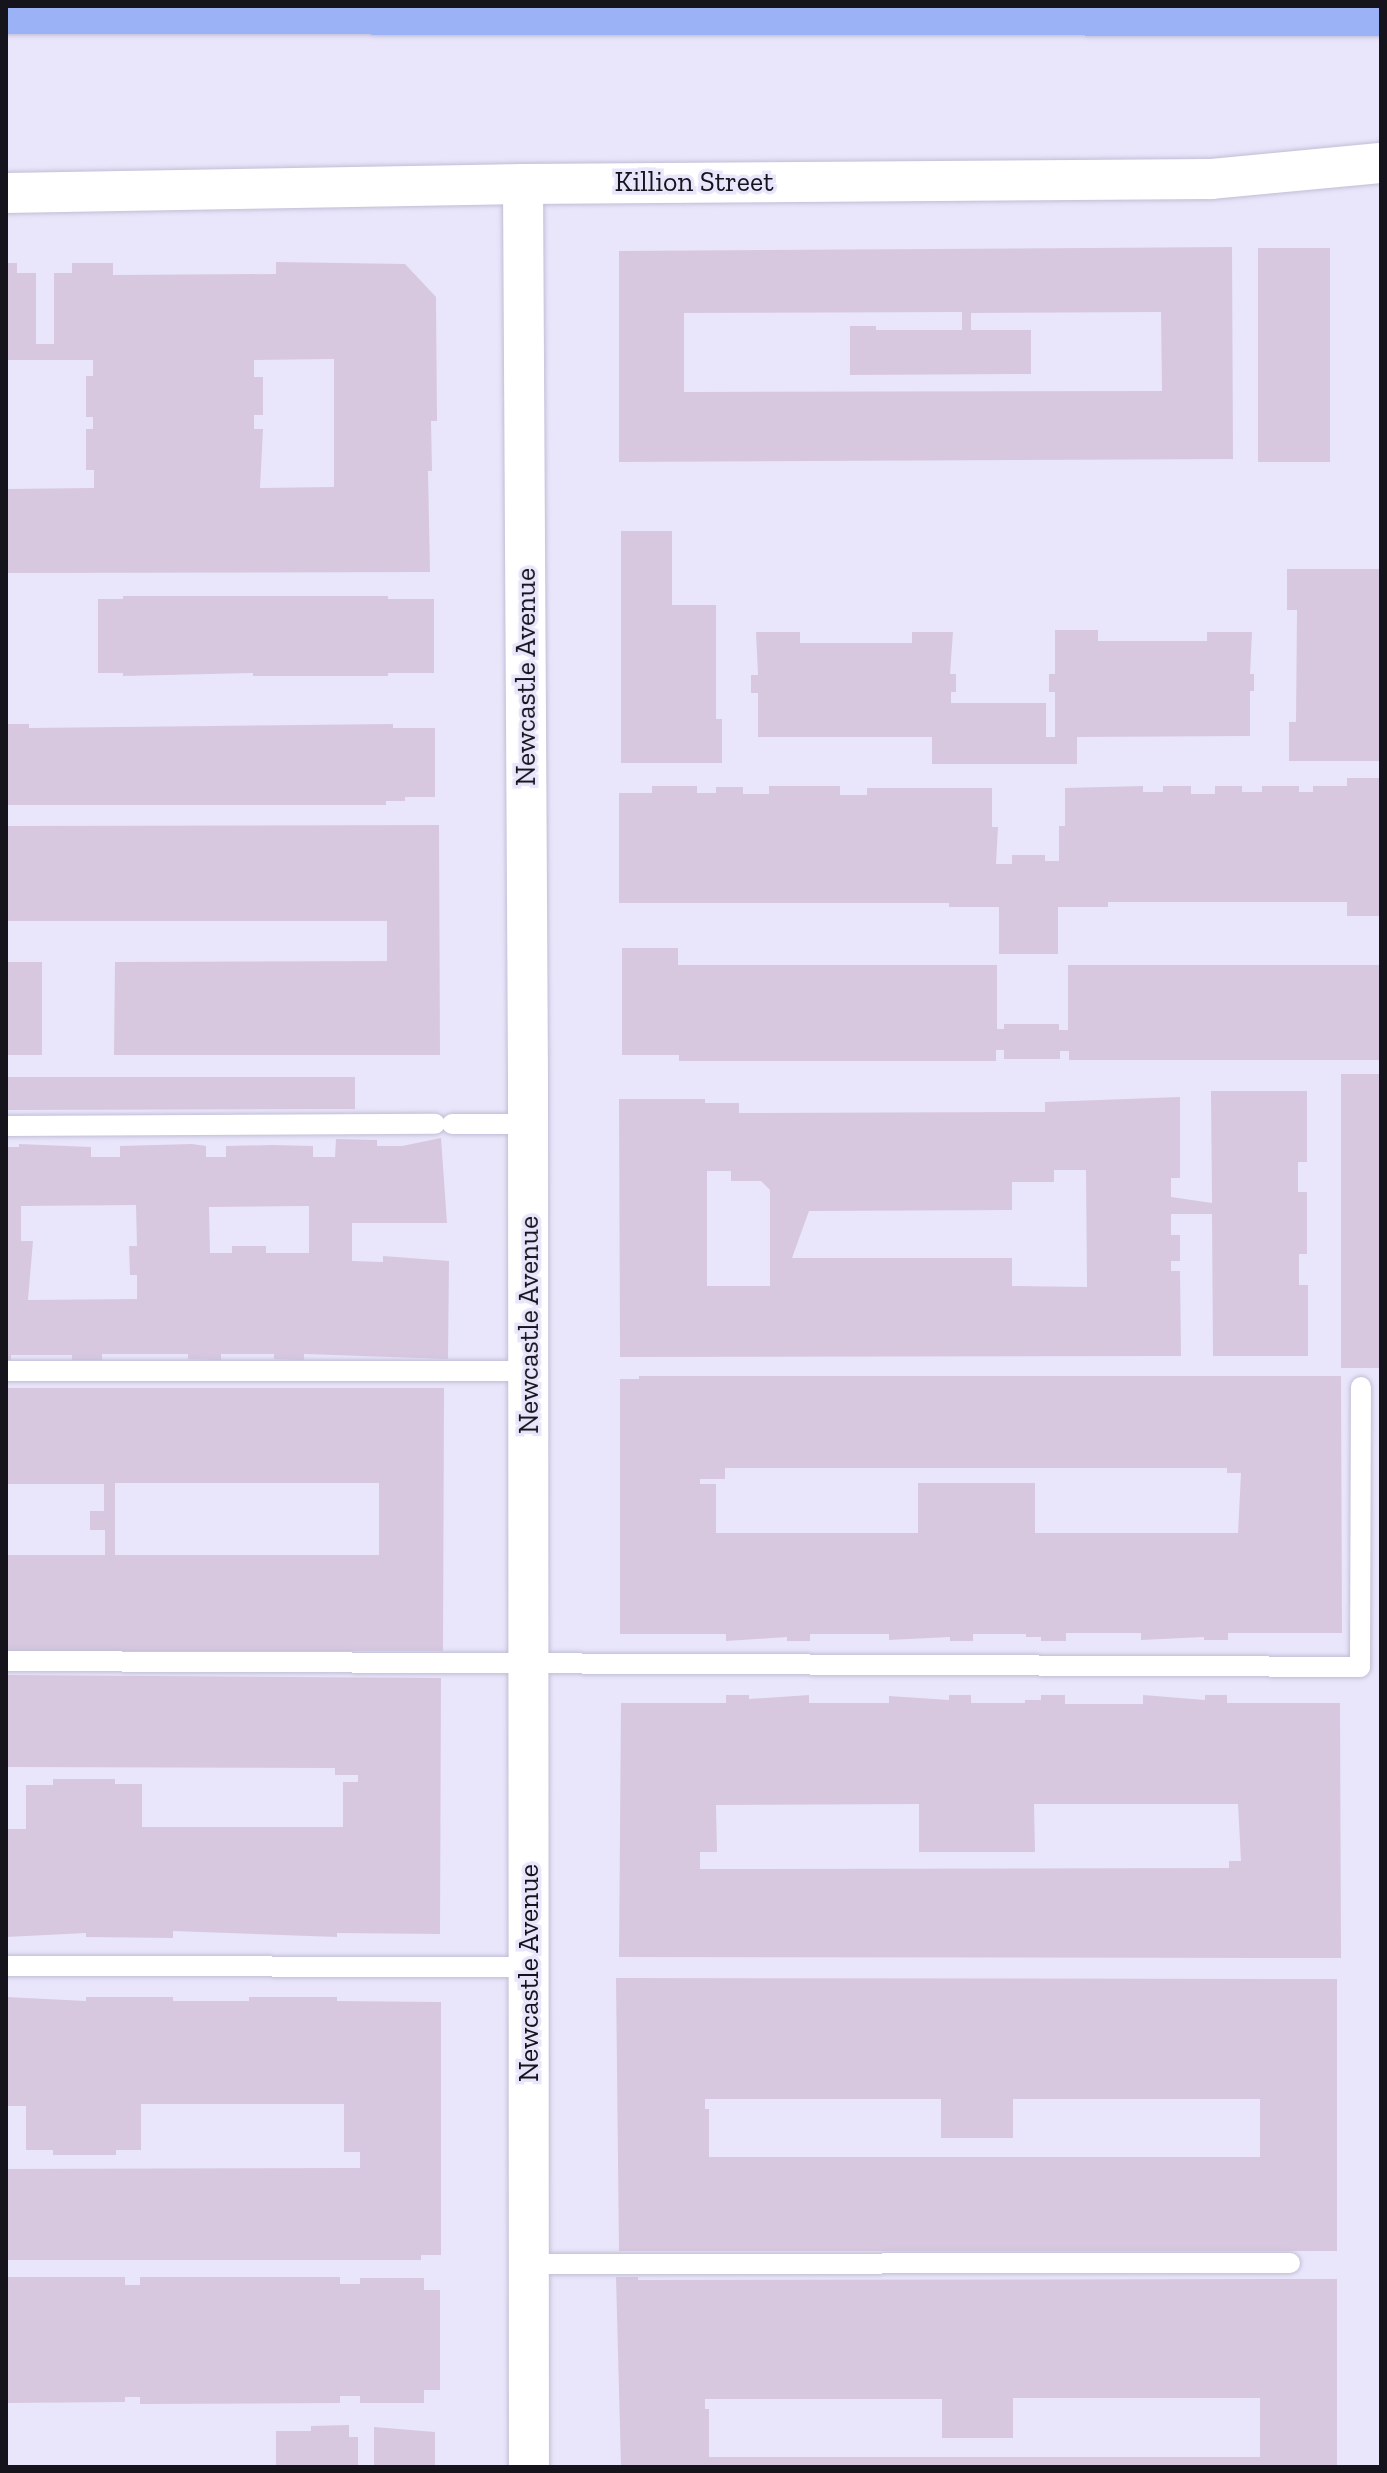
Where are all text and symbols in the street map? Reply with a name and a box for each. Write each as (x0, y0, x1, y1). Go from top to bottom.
street label: Killion Street (614, 165, 774, 199)
street label: Newcastle Avenue (509, 568, 543, 786)
street label: Newcastle Avenue (512, 1216, 546, 1434)
street label: Newcastle Avenue (512, 1864, 546, 2082)

